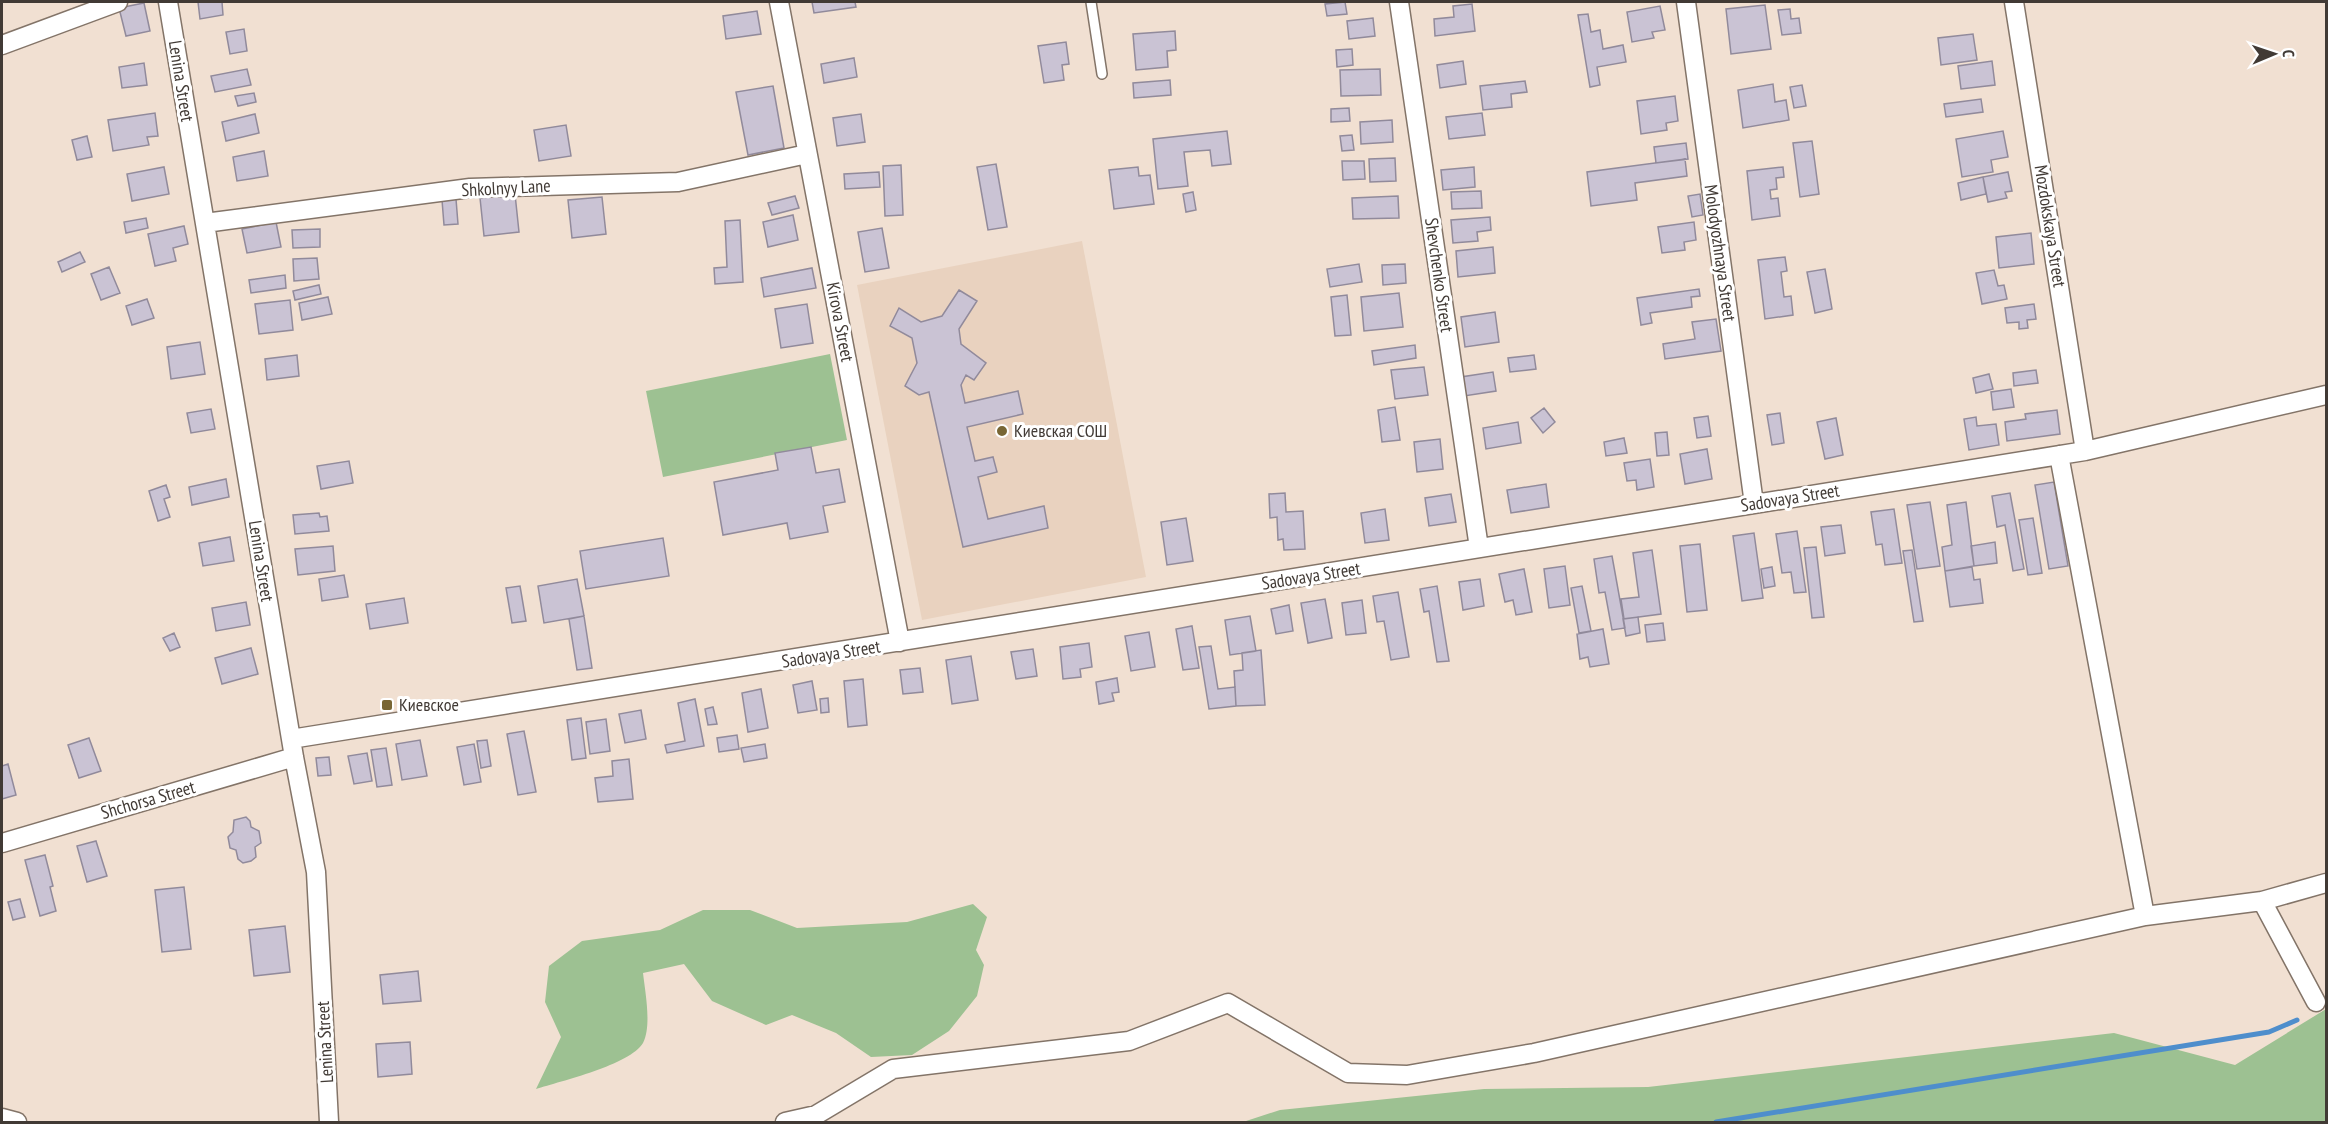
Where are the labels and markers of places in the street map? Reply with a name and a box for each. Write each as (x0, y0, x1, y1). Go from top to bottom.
place label: Киевская СОШ (1014, 419, 1107, 442)
marker: Киевская СОШ (995, 424, 1009, 438)
place label: Киевское (399, 693, 459, 716)
marker: Киевское (380, 698, 394, 712)

